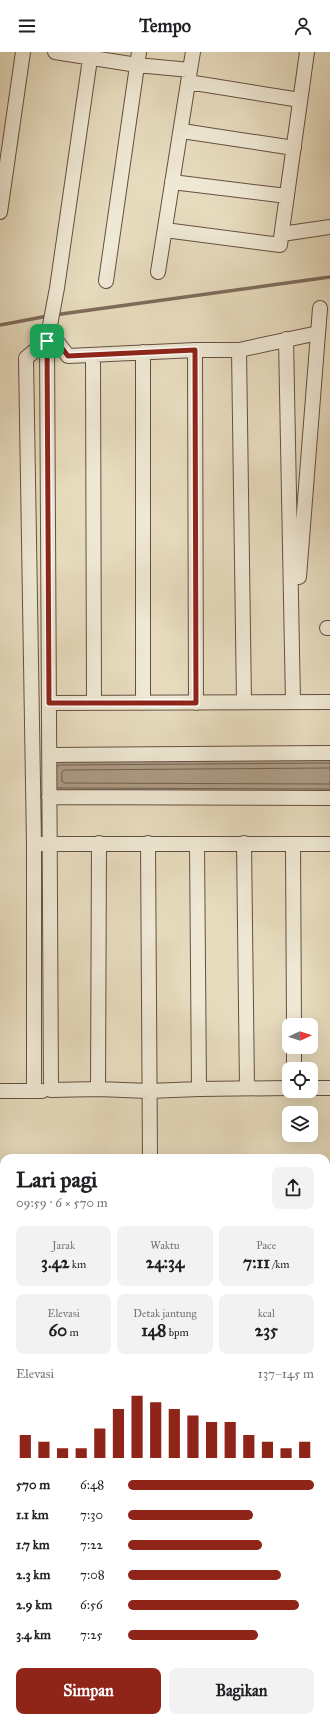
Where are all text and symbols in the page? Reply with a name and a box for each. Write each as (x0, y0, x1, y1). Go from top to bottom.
icon: menu (16, 15, 38, 37)
text: Tempo (139, 15, 191, 37)
icon: person (292, 15, 314, 37)
pin (30, 324, 64, 358)
icon: arrive (36, 330, 58, 352)
north arrow (282, 1018, 318, 1054)
map controls (282, 1018, 318, 1142)
button: locate (282, 1062, 318, 1098)
button: layers (282, 1106, 318, 1142)
text: Lari pagi (16, 1166, 97, 1193)
button: share (272, 1167, 314, 1209)
text: 09:59 · 6 × 570 m (16, 1195, 108, 1211)
text: Jarak (52, 1239, 75, 1252)
text: Waktu (150, 1239, 180, 1252)
text: Pace (256, 1239, 276, 1252)
text: 3.42 (41, 1252, 69, 1273)
text: 24:34 (146, 1252, 184, 1273)
text: 7:11 (243, 1252, 270, 1273)
text: km (69, 1258, 86, 1271)
text: /km (270, 1258, 290, 1271)
text: Elevasi (48, 1307, 80, 1320)
text: Detak jantung (133, 1307, 197, 1320)
text: kcal (258, 1307, 275, 1320)
text: 60 (49, 1320, 67, 1341)
text: 148 (141, 1320, 166, 1341)
text: 235 (255, 1320, 278, 1341)
text: m (67, 1326, 79, 1339)
text: bpm (166, 1326, 189, 1339)
text: Elevasi (16, 1366, 54, 1382)
text: 137–145 m (258, 1366, 314, 1382)
text: 570 m (16, 1477, 50, 1493)
text: 6:48 (80, 1477, 104, 1493)
text: 1.1 km (16, 1507, 49, 1523)
text: 7:30 (80, 1507, 103, 1523)
text: 1.7 km (16, 1537, 50, 1553)
text: 7:22 (80, 1537, 103, 1553)
text: 2.3 km (16, 1567, 50, 1583)
text: 7:08 (80, 1567, 105, 1583)
text: 2.9 km (16, 1597, 52, 1613)
text: 6:56 (80, 1597, 103, 1613)
text: 3.4 km (16, 1627, 51, 1643)
text: 7:25 (80, 1627, 103, 1643)
button: Simpan (16, 1668, 161, 1714)
button: Bagikan (169, 1668, 314, 1714)

